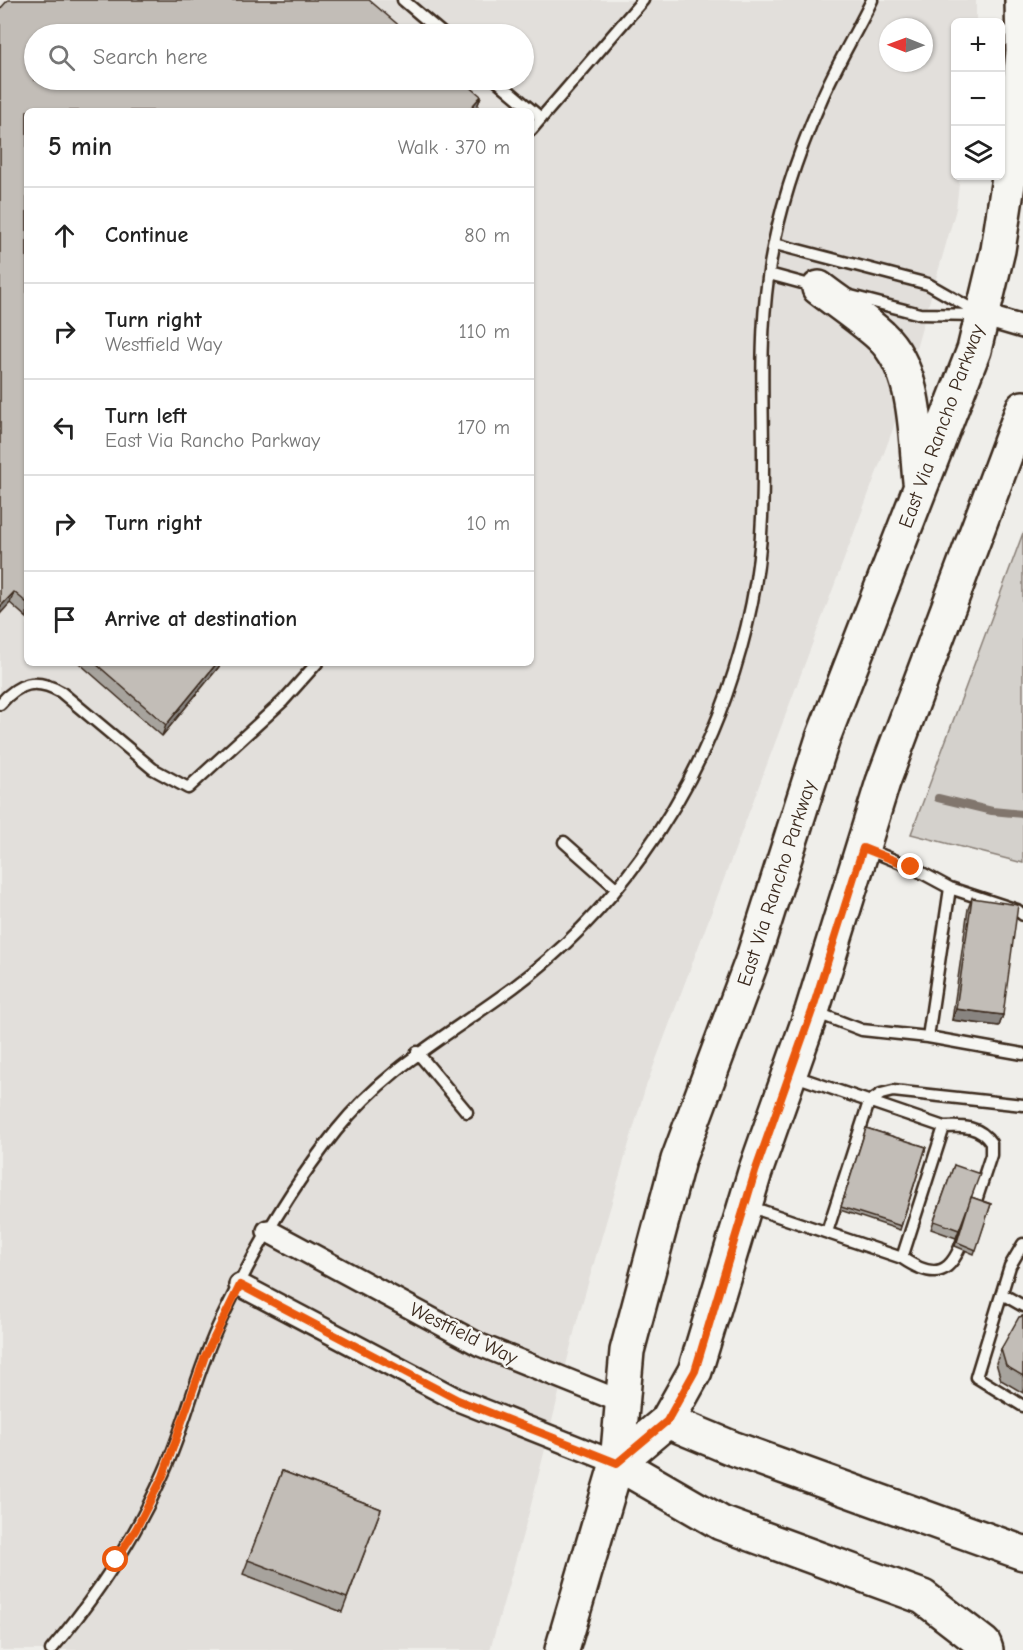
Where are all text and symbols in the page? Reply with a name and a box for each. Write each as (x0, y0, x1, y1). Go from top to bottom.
north arrow (879, 18, 933, 72)
map controls (951, 18, 1005, 180)
button: + (951, 18, 1005, 72)
search box (24, 24, 534, 90)
icon: search (45, 41, 78, 74)
text: Search here (93, 44, 208, 70)
button: − (951, 72, 1005, 126)
button: layers (951, 126, 1005, 180)
text: 5 min (48, 132, 112, 162)
text: Walk · 370 m (398, 136, 510, 159)
icon: ahead (48, 219, 81, 252)
text: Continue (105, 222, 188, 248)
text: 80 m (464, 224, 510, 247)
text: Turn right (105, 307, 202, 333)
icon: right (48, 315, 81, 348)
text: 110 m (459, 320, 510, 343)
street label: East Via Rancho Parkway (894, 321, 989, 531)
text: Westfield Way (105, 333, 222, 356)
text: Turn left (105, 403, 187, 429)
icon: left (48, 411, 81, 444)
text: 170 m (457, 416, 510, 439)
text: East Via Rancho Parkway (105, 429, 320, 452)
icon: right (48, 507, 81, 540)
text: Turn right (105, 510, 202, 536)
text: 10 m (467, 512, 510, 535)
icon: arrive (48, 603, 81, 636)
text: Arrive at destination (105, 606, 297, 632)
street label: East Via Rancho Parkway (732, 777, 821, 989)
route end (897, 853, 923, 879)
street label: Westfield Way (406, 1297, 521, 1369)
route start (102, 1546, 128, 1572)

